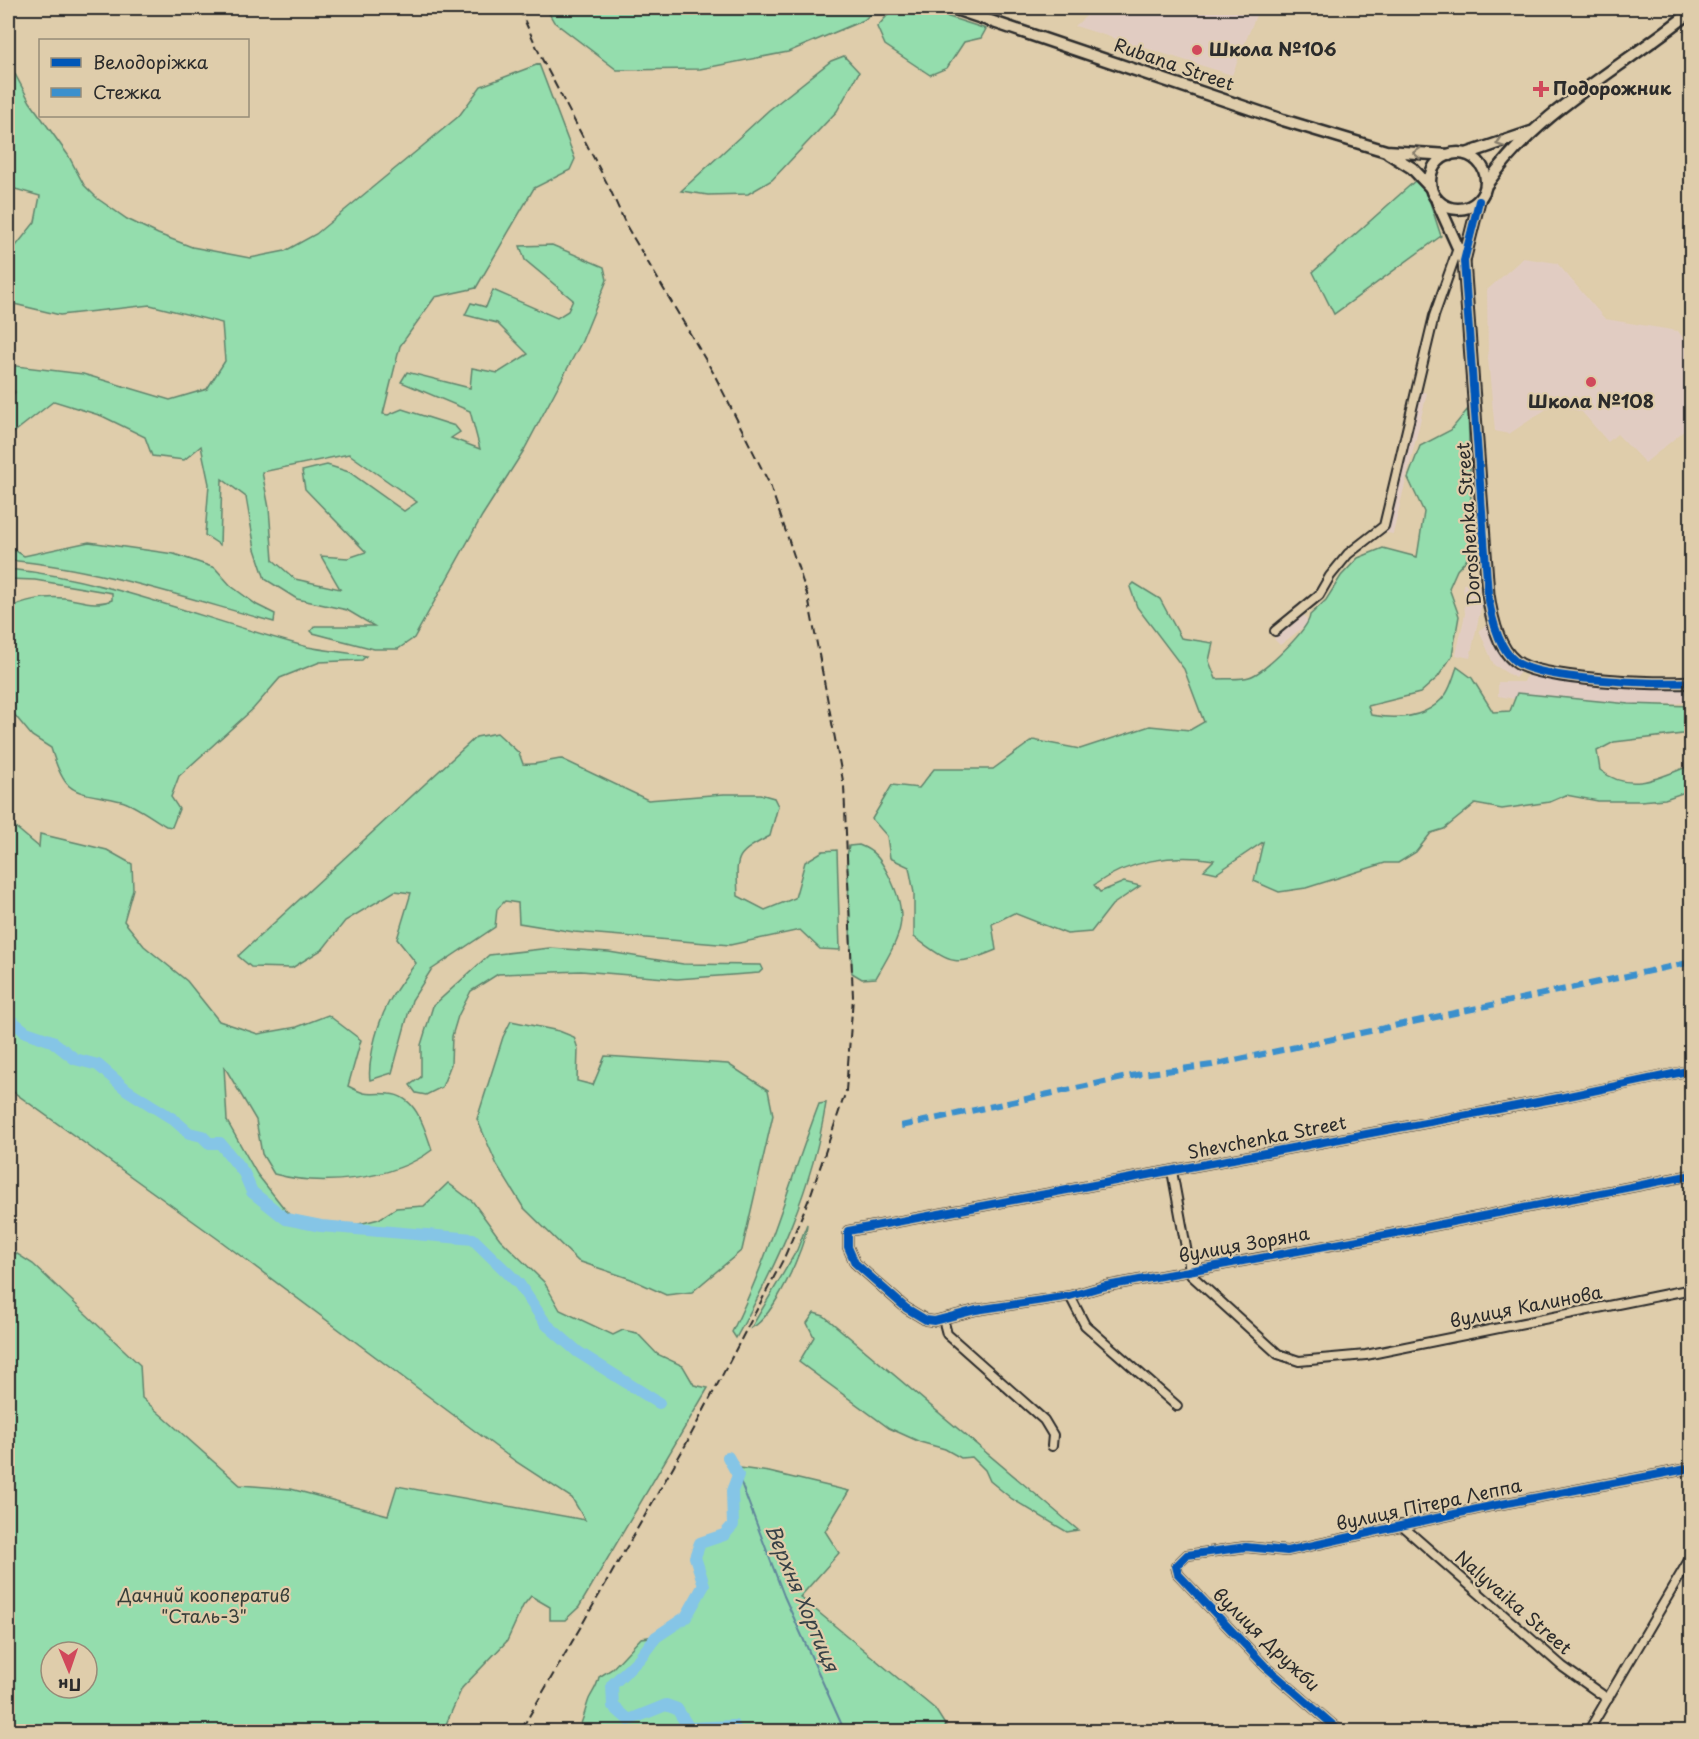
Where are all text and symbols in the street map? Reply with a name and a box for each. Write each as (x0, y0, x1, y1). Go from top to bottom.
street label: Rubana Street (1111, 30, 1238, 97)
place label: Школа №106 (1209, 35, 1337, 62)
legend (39, 39, 249, 117)
marker: Школа №106 (1190, 43, 1204, 57)
text: Велодоріжка (93, 48, 209, 75)
place label: Подорожник (1553, 74, 1672, 101)
text: Стежка (93, 78, 162, 105)
marker: Подорожник (1534, 82, 1548, 96)
one-way arrow (1495, 135, 1506, 148)
one-way arrow (1413, 147, 1422, 160)
marker: Школа №108 (1584, 375, 1598, 389)
place label: Школа №108 (1528, 387, 1654, 414)
street label: Doroshenka Street (1448, 441, 1487, 607)
street label: Shevchenka Street (1185, 1108, 1348, 1165)
street label: вулиця Зоряна (1176, 1219, 1312, 1268)
street label: вулиця Калинова (1447, 1277, 1605, 1334)
street label: вулиця Пітера Леппа (1333, 1471, 1525, 1536)
water label: Верхня Хортиця (758, 1519, 848, 1677)
street label: Nalyvaika Street (1450, 1544, 1578, 1660)
park label: Дачний кооператив "Сталь-3" (117, 1581, 290, 1629)
street label: вулиця Дружби (1207, 1581, 1327, 1697)
north arrow (39, 1640, 99, 1700)
text: Пн (58, 1674, 82, 1698)

